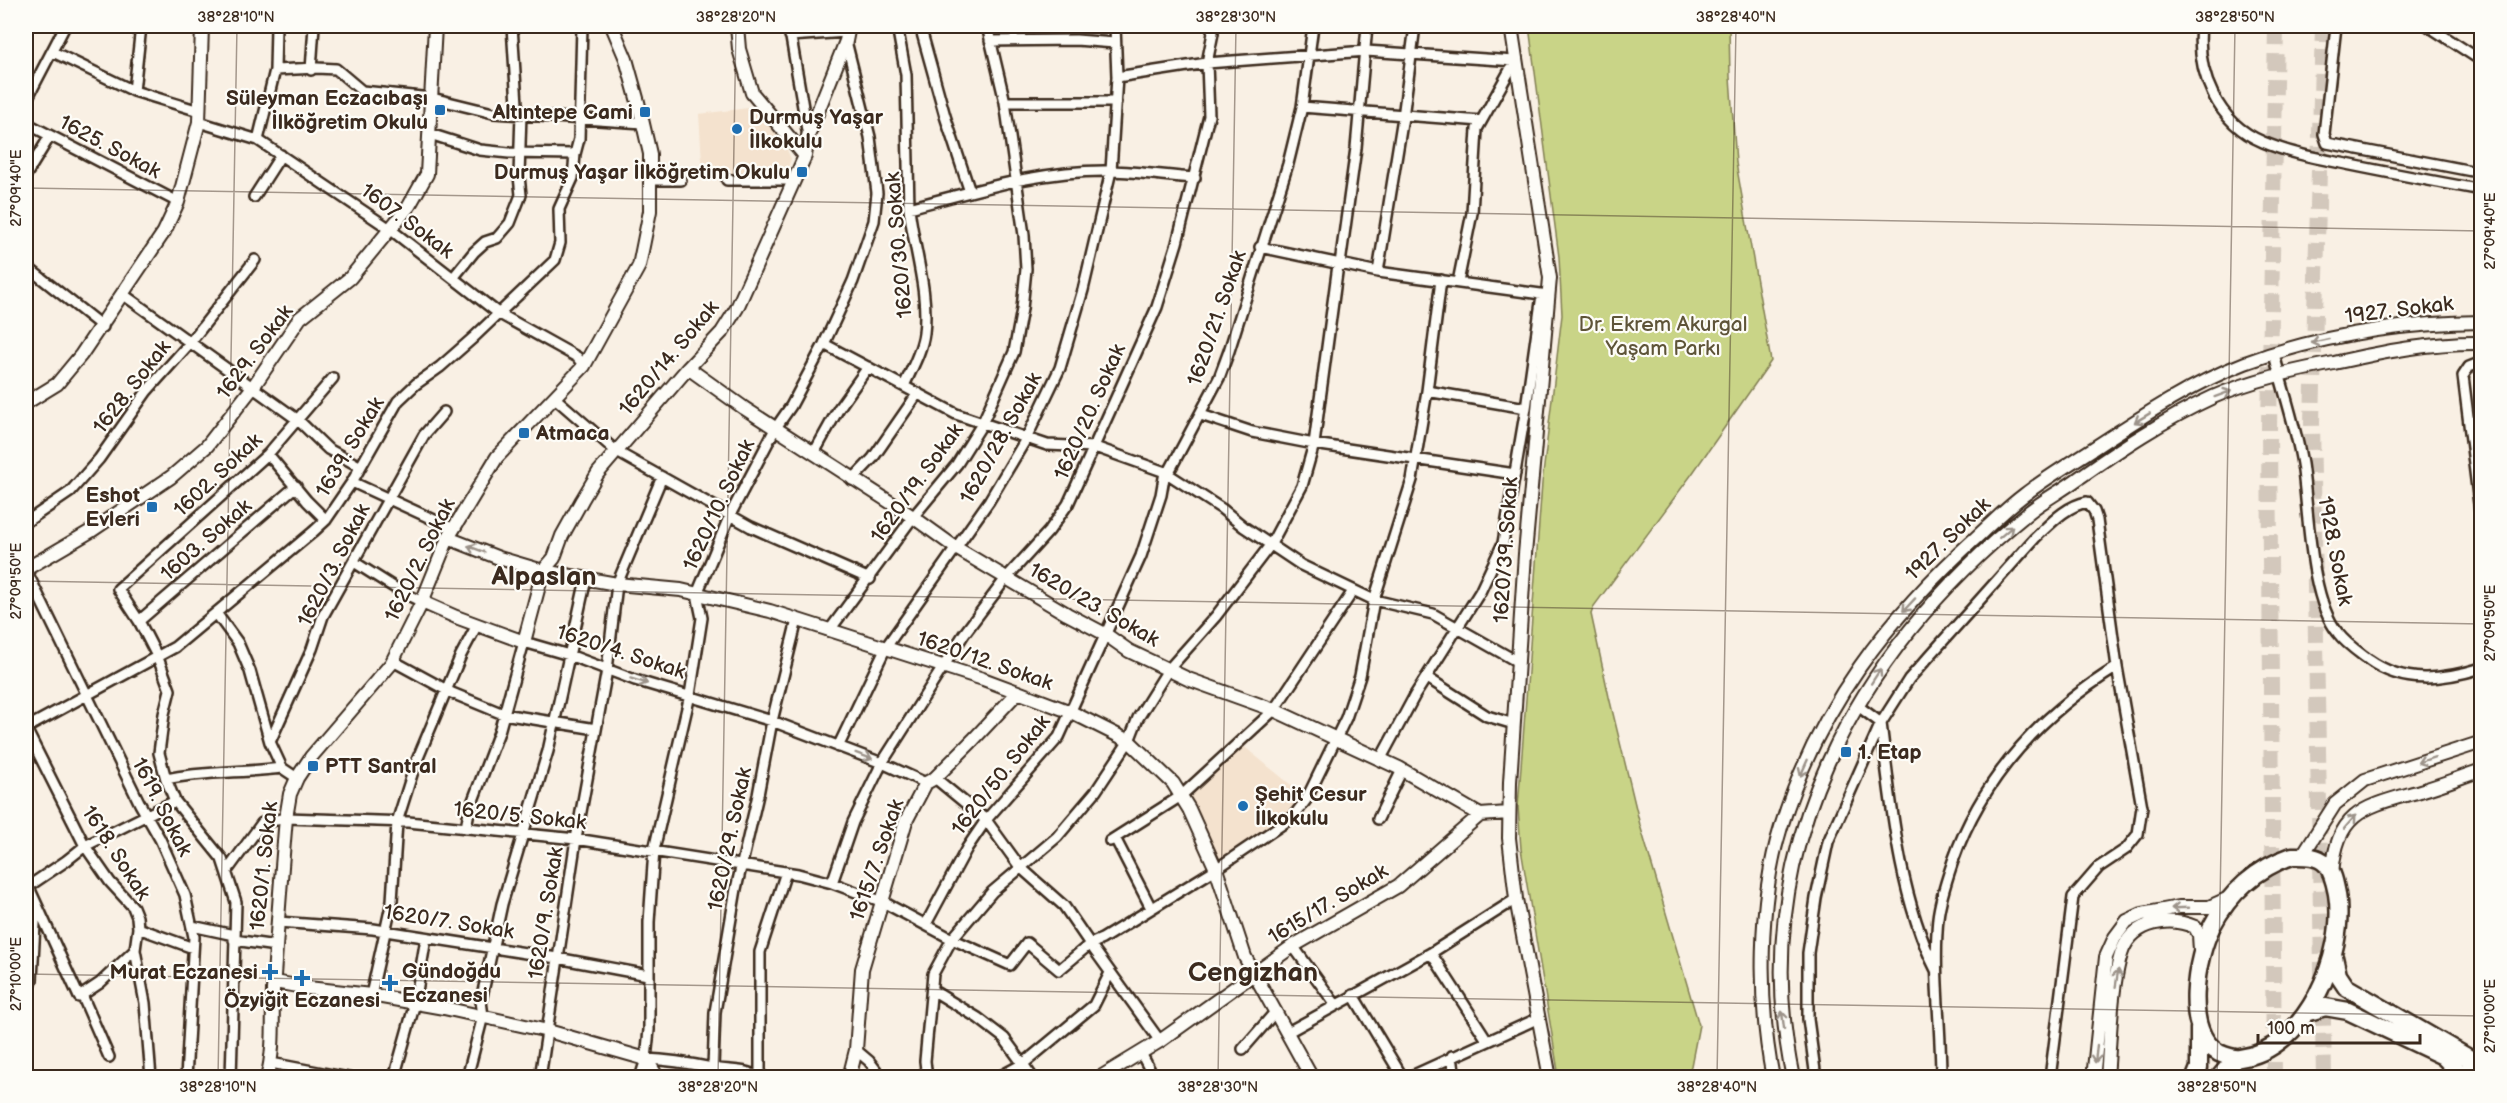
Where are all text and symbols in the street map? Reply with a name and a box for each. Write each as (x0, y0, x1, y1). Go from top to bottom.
text: 38°28'10"N (197, 8, 275, 27)
text: 38°28'20"N (696, 8, 776, 27)
text: 38°28'30"N (1196, 8, 1276, 27)
text: 38°28'40"N (1696, 8, 1776, 27)
text: 38°28'50"N (2195, 8, 2275, 27)
place label: Süleyman Eczacıbaşı İlköğretim Okulu (226, 86, 428, 135)
place label: Altıntepe Cami (491, 100, 633, 125)
marker: Süleyman Eczacıbaşı İlköğretim Okulu (433, 103, 447, 117)
marker: Altıntepe Cami (638, 105, 652, 119)
place label: Durmuş Yaşar İlkokulu (749, 105, 884, 154)
street label: 1625. Sokak (55, 110, 166, 185)
marker: Durmuş Yaşar İlkokulu (730, 122, 744, 136)
text: 27°09'40"E (7, 149, 26, 227)
place label: Durmuş Yaşar İlköğretim Okulu (494, 159, 790, 185)
marker: Durmuş Yaşar İlköğretim Okulu (795, 165, 809, 179)
street label: 1620/30. Sokak (880, 170, 918, 319)
street label: 1607. Sokak (356, 178, 459, 264)
text: 27°09'40"E (2481, 192, 2500, 270)
street label: 1620/21. Sokak (1182, 246, 1252, 389)
street label: 1927. Sokak (2343, 291, 2455, 329)
street label: 1620/14. Sokak (614, 295, 725, 421)
street label: 1629. Sokak (211, 299, 299, 404)
park label: Dr. Ekrem Akurgal Yaşam Parkı (1579, 312, 1747, 361)
street label: 1628. Sokak (88, 335, 177, 439)
one-way arrow (2311, 336, 2330, 348)
street label: 1620/20. Sokak (1049, 340, 1131, 484)
street label: 1620/28. Sokak (955, 368, 1048, 508)
one-way arrow (2213, 388, 2232, 399)
street label: 1639. Sokak (310, 392, 390, 501)
one-way arrow (2133, 412, 2150, 424)
street label: 1620/19. Sokak (865, 418, 969, 548)
place label: Atmaca (535, 421, 610, 446)
marker: Atmaca (517, 426, 531, 440)
street label: 1602. Sokak (169, 427, 268, 522)
street label: 1620/10. Sokak (678, 435, 761, 575)
street label: 1620/39. Sokak (1488, 475, 1524, 624)
place label: Eshot Evleri (86, 483, 140, 532)
street label: 1927. Sokak (1900, 492, 1996, 586)
street label: 1603. Sokak (155, 493, 257, 586)
street label: 1620/2. Sokak (379, 494, 461, 626)
street label: 1928. Sokak (2312, 494, 2358, 609)
street label: 1620/3. Sokak (292, 499, 376, 630)
marker: Eshot Evleri (145, 500, 159, 514)
one-way arrow (1998, 525, 2013, 539)
text: 27°09'50"E (7, 542, 26, 619)
one-way arrow (467, 543, 485, 554)
street label: 1620/23. Sokak (1024, 558, 1164, 653)
district label: Alpaslan (491, 561, 596, 593)
text: 27°09'50"E (2481, 584, 2500, 661)
one-way arrow (1902, 597, 1916, 612)
street label: 1620/4. Sokak (553, 619, 689, 685)
street label: 1620/12. Sokak (914, 626, 1057, 696)
one-way arrow (1870, 669, 1882, 685)
one-way arrow (629, 676, 648, 687)
street label: 1620/50. Sokak (946, 709, 1056, 840)
place label: 1. Etap (1858, 740, 1922, 765)
marker: 1. Etap (1839, 745, 1853, 759)
one-way arrow (854, 751, 872, 762)
street label: 1619. Sokak (127, 754, 198, 861)
place label: PTT Santral (325, 754, 436, 779)
one-way arrow (2417, 756, 2436, 767)
one-way arrow (1797, 758, 1809, 776)
marker: PTT Santral (306, 759, 320, 773)
street label: 1620/29. Sokak (703, 764, 758, 913)
place label: Şehit Cesur İlkokulu (1255, 782, 1367, 831)
street label: 1615/7. Sokak (845, 795, 910, 924)
street label: 1620/5. Sokak (452, 797, 588, 835)
marker: Şehit Cesur İlkokulu (1236, 799, 1250, 813)
street label: 1620/1. Sokak (245, 800, 283, 932)
street label: 1618. Sokak (76, 801, 156, 905)
one-way arrow (2343, 814, 2357, 829)
street label: 1620/9. Sokak (523, 844, 569, 981)
street label: 1615/17. Sokak (1264, 858, 1393, 950)
street label: 1620/7. Sokak (382, 899, 517, 945)
one-way arrow (2171, 902, 2190, 914)
text: 27°10'00"E (7, 937, 26, 1011)
district label: Cengizhan (1188, 957, 1318, 989)
place label: Gündoğdu Eczanesi (402, 959, 501, 1008)
place label: Murat Eczanesi (110, 960, 258, 985)
marker: Murat Eczanesi (263, 965, 277, 979)
one-way arrow (2112, 968, 2123, 988)
marker: Özyiğit Eczanesi (295, 971, 309, 985)
marker: Gündoğdu Eczanesi (383, 976, 397, 990)
text: 27°10'00"E (2481, 979, 2500, 1053)
place label: Özyiğit Eczanesi (224, 988, 380, 1013)
scale bar (2258, 1007, 2420, 1045)
one-way arrow (1777, 1010, 1788, 1030)
text: 100 m (2267, 1018, 2315, 1039)
one-way arrow (2090, 1044, 2101, 1064)
text: 38°28'10"N (179, 1078, 257, 1097)
text: 38°28'20"N (678, 1078, 758, 1097)
text: 38°28'30"N (1178, 1078, 1258, 1097)
text: 38°28'40"N (1677, 1078, 1757, 1097)
text: 38°28'50"N (2177, 1078, 2257, 1097)

